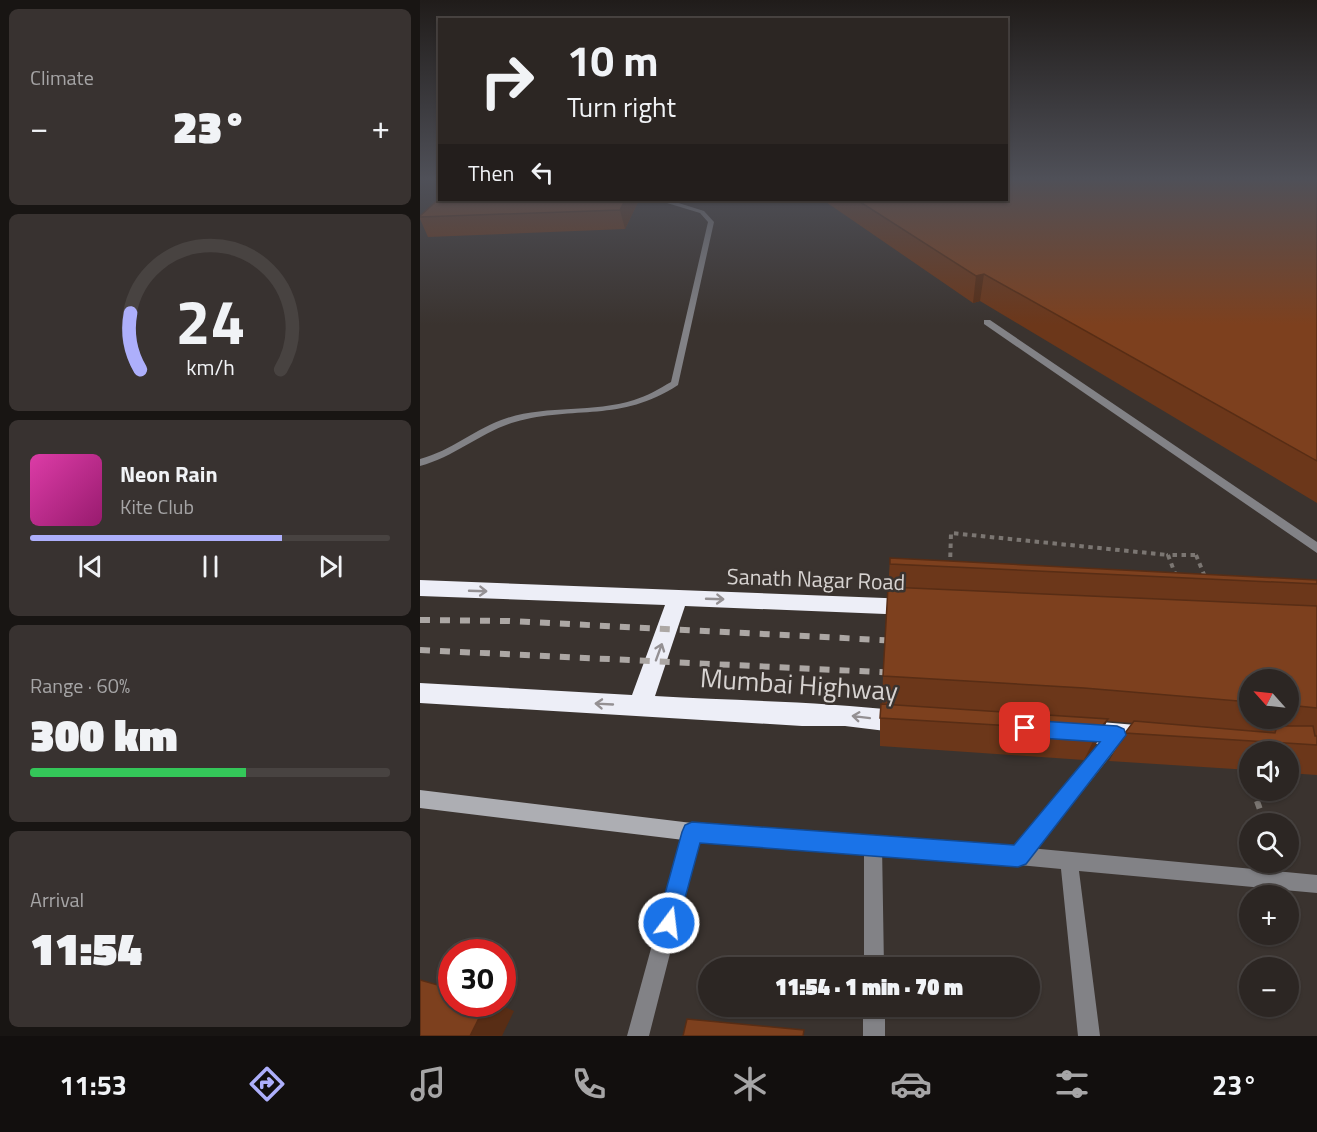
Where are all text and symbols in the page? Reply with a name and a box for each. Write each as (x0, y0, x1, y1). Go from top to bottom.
text: 10 m (567, 28, 659, 92)
icon: right (468, 42, 546, 120)
text: Climate (30, 62, 94, 93)
text: Turn right (567, 86, 676, 127)
text: 23° (173, 92, 247, 160)
text: − (30, 102, 48, 152)
text: + (372, 102, 390, 152)
text: Then (468, 156, 514, 190)
icon: left (526, 156, 559, 189)
text: 24 (175, 273, 245, 368)
text: km/h (186, 351, 234, 383)
text: Neon Rain (120, 457, 218, 491)
text: Kite Club (120, 491, 194, 522)
icon: previous (74, 550, 107, 583)
icon: pause (194, 550, 227, 583)
icon: next (314, 550, 347, 583)
street label: Sanath Nagar Road (726, 559, 906, 599)
one-way arrow (468, 585, 488, 596)
one-way arrow (705, 594, 725, 605)
one-way arrow (655, 643, 666, 662)
street label: Mumbai Highway (699, 656, 900, 711)
north arrow (1239, 669, 1299, 729)
map controls (1239, 669, 1299, 1017)
text: Range · 60% (30, 670, 130, 701)
one-way arrow (594, 699, 614, 710)
text: 300 km (30, 700, 178, 768)
pin (999, 702, 1050, 753)
one-way arrow (852, 711, 871, 722)
icon: arrive (1008, 711, 1041, 744)
button: sound (1239, 741, 1299, 801)
button: search (1239, 813, 1299, 873)
text: Arrival (30, 884, 84, 915)
button: + (1239, 885, 1299, 945)
position arrow (637, 891, 701, 955)
text: 11:54 (30, 914, 142, 982)
speed limit sign: 30 (438, 939, 516, 1017)
button: − (1239, 957, 1299, 1017)
text: 11:54 · 1 min · 70 m (775, 970, 963, 1004)
icon: directions (246, 1063, 288, 1105)
icon: music (407, 1063, 449, 1105)
icon: phone (568, 1063, 610, 1105)
icon: climate (729, 1063, 771, 1105)
icon: car (890, 1063, 932, 1105)
icon: filters (1051, 1063, 1093, 1105)
text: 11:53 (60, 1064, 127, 1105)
text: 23° (1212, 1064, 1257, 1105)

